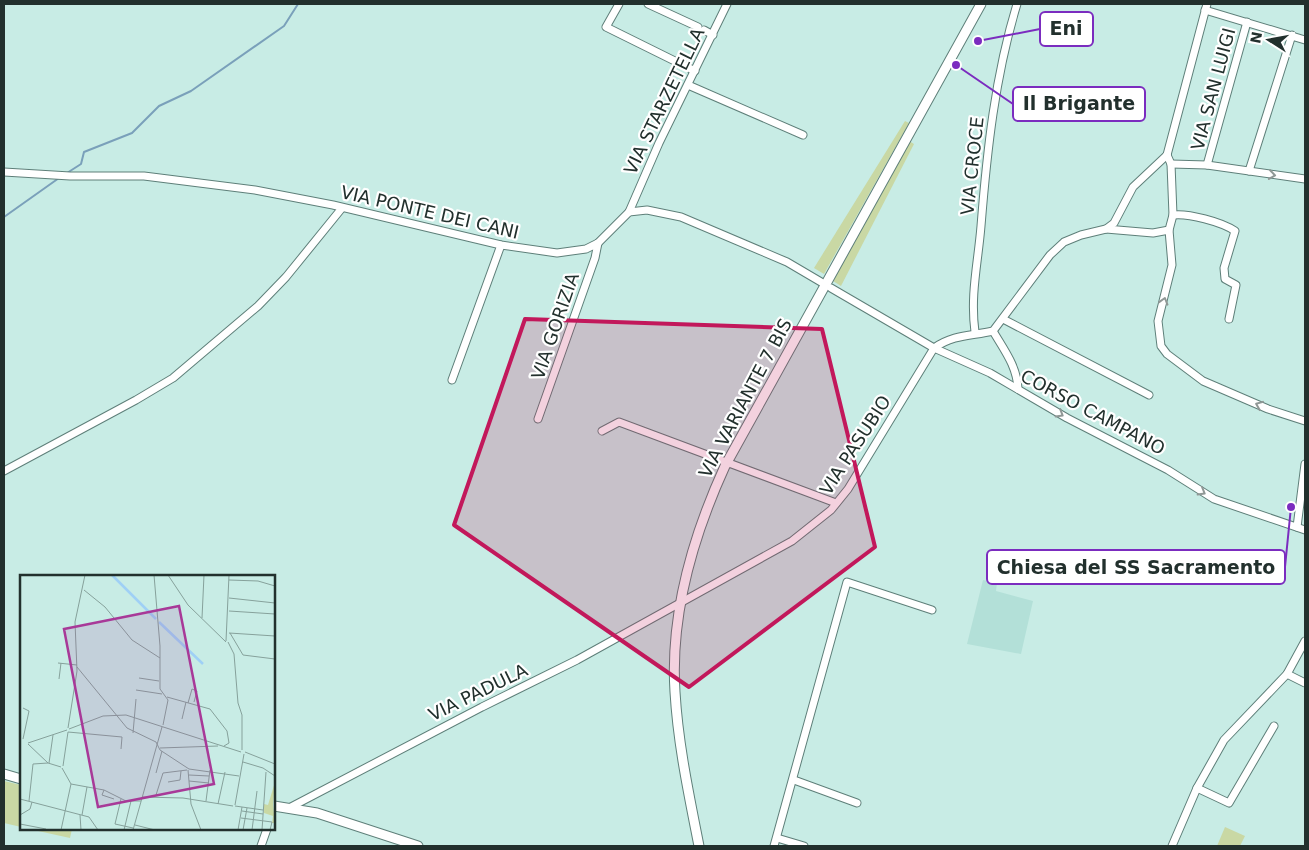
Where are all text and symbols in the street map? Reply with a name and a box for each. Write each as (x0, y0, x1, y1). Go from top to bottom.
callout: Eni (1040, 12, 1093, 46)
north arrow (1244, 15, 1294, 65)
text: Eni (1049, 17, 1083, 39)
street label: VIA STARZETELLA (619, 24, 709, 178)
street label: VIA SAN LUIGI (1187, 26, 1239, 152)
text: N (1247, 30, 1265, 45)
callout: Il Brigante (1013, 87, 1145, 121)
text: Il Brigante (1023, 92, 1135, 114)
street label: VIA CROCE (956, 116, 988, 216)
one-way arrow (1268, 169, 1276, 180)
street label: VIA PONTE DEI CANI (339, 181, 521, 243)
street label: VIA GORIZIA (527, 269, 583, 382)
one-way arrow (1158, 297, 1168, 306)
street label: VIA VARIANTE 7 BIS (694, 315, 796, 481)
street label: CORSO CAMPANO (1017, 365, 1169, 459)
street label: VIA PASUBIO (815, 391, 895, 499)
one-way arrow (1256, 401, 1264, 411)
one-way arrow (1054, 408, 1063, 418)
one-way arrow (1197, 486, 1206, 496)
callout: Chiesa del SS Sacramento (987, 550, 1285, 584)
text: Chiesa del SS Sacramento (997, 556, 1275, 578)
inset map (20, 575, 275, 830)
street label: VIA PADULA (425, 659, 532, 725)

